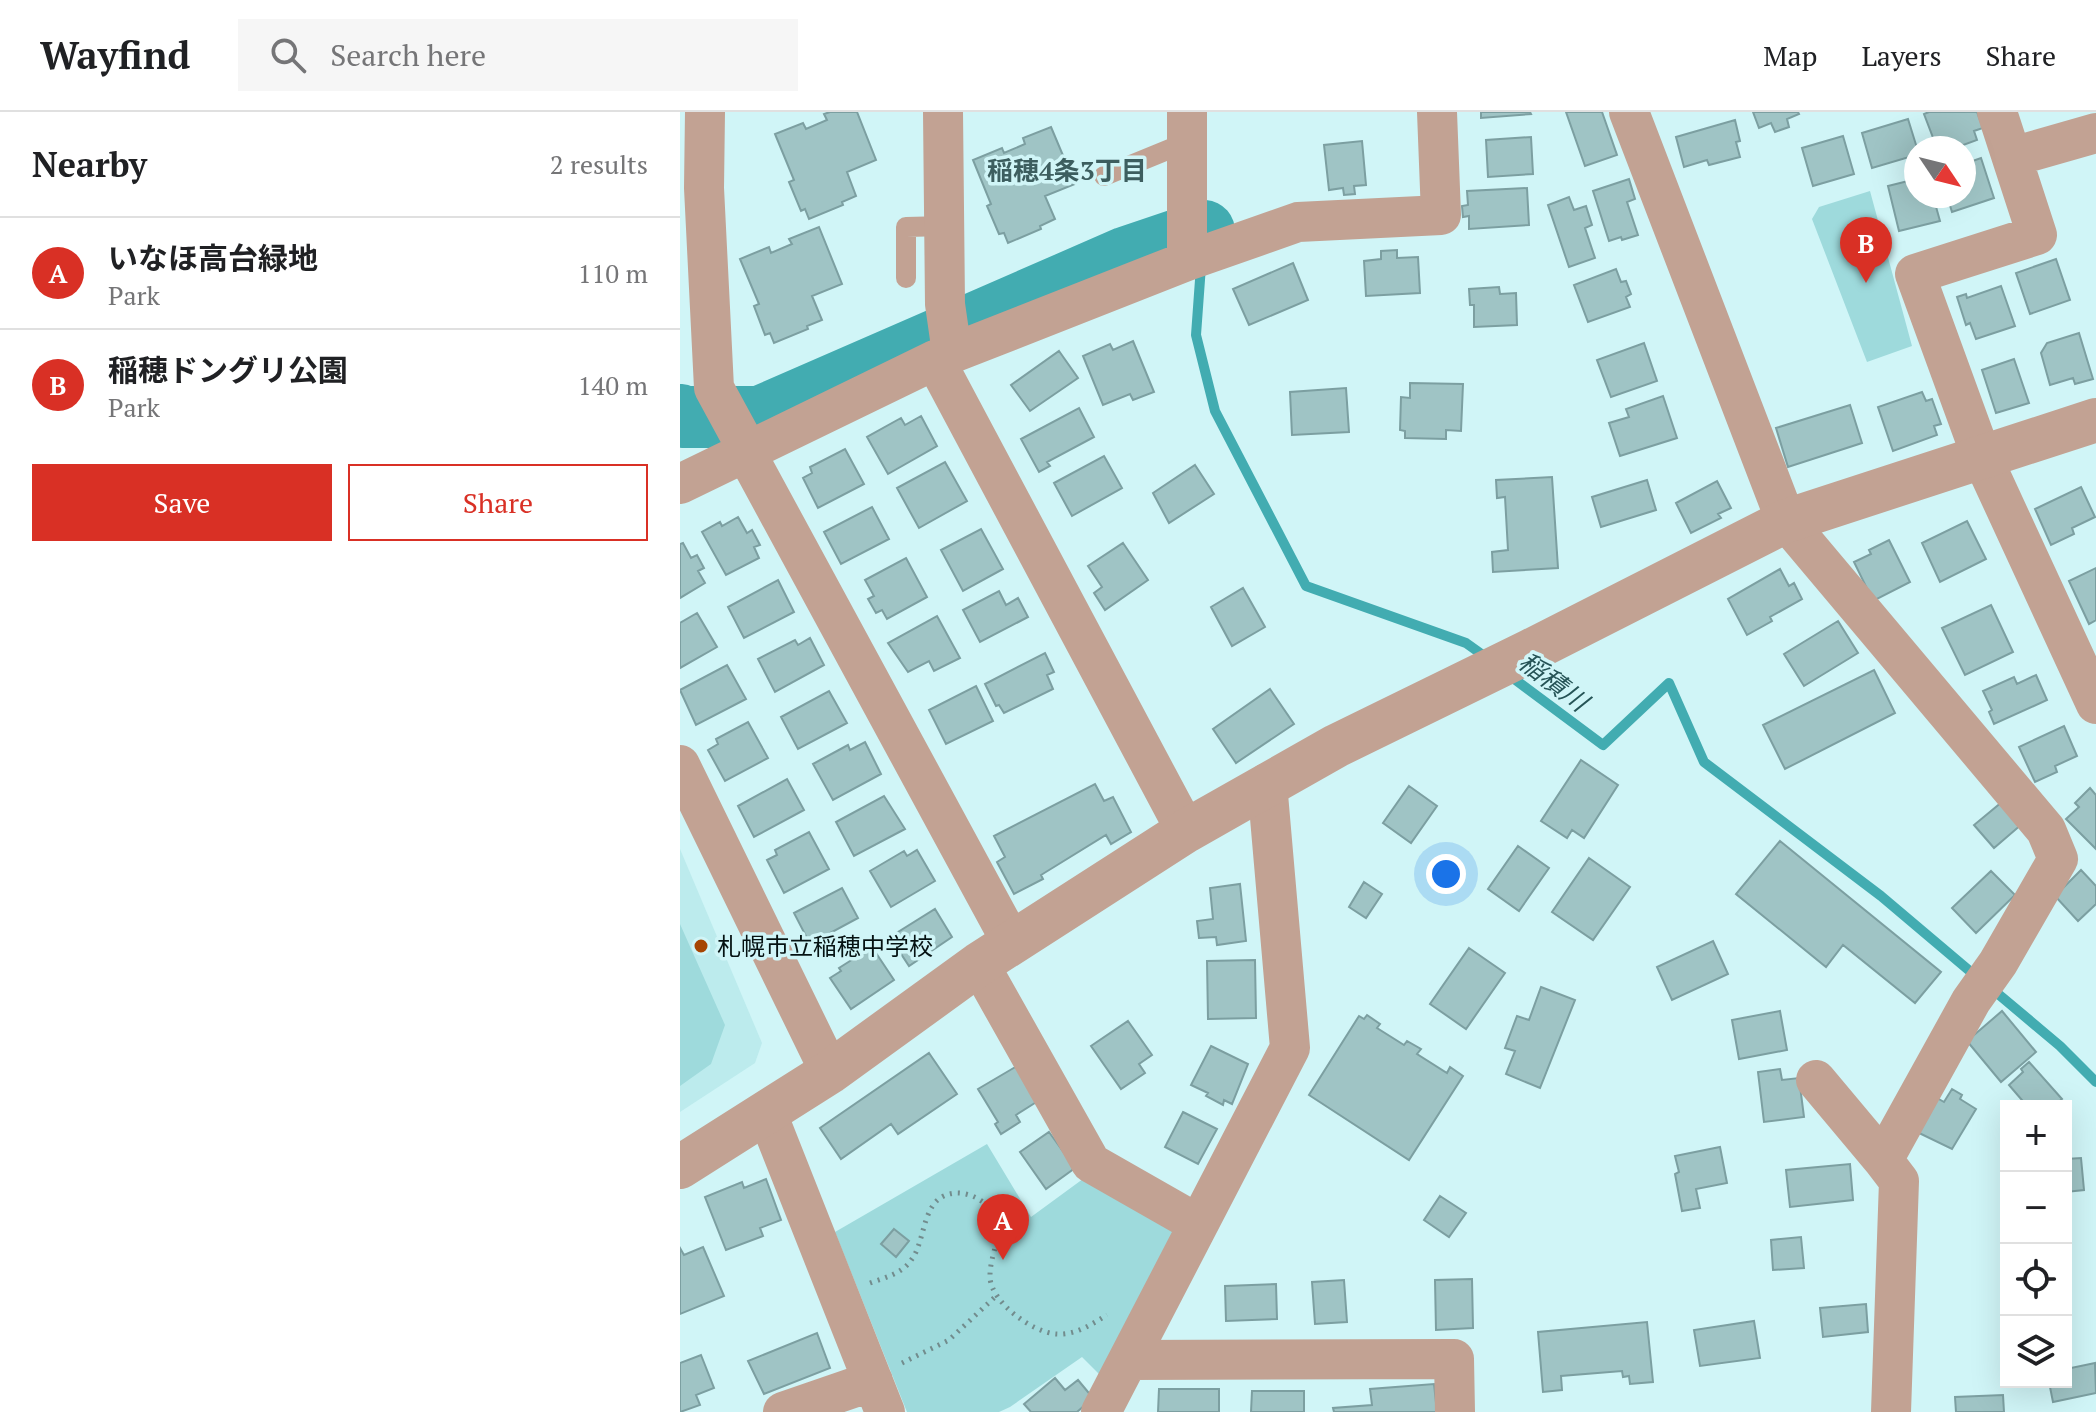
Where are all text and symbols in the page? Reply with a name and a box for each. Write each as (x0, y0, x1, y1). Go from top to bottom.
search box (238, 19, 798, 91)
text: Wayfind (40, 30, 190, 80)
icon: search (266, 33, 310, 77)
text: Search here (330, 35, 486, 75)
text: Map (1763, 37, 1817, 74)
text: Layers (1861, 37, 1942, 74)
text: Share (1986, 37, 2056, 74)
north arrow (1904, 136, 1976, 208)
text: Nearby (32, 142, 147, 187)
text: 2 results (550, 147, 648, 181)
district label: 稲穂4条3丁目 (987, 153, 1147, 187)
pin: B (1840, 217, 1892, 283)
text: いなほ高台緑地 (108, 238, 318, 278)
text: A (49, 256, 67, 290)
text: 110 m (578, 256, 648, 290)
text: Park (108, 278, 160, 312)
text: 稲穂ドングリ公園 (108, 350, 348, 390)
text: B (50, 368, 66, 402)
text: 140 m (578, 368, 648, 402)
text: Park (108, 390, 160, 424)
button: Save (32, 464, 332, 541)
button: Share (348, 464, 648, 541)
water label: 稲積川 (1513, 644, 1598, 720)
your location (1426, 854, 1466, 894)
place label: 札幌市立稲穂中学校 (717, 930, 933, 962)
marker: 札幌市立稲穂中学校 (692, 937, 710, 955)
map controls (2000, 1100, 2072, 1388)
button: + (2000, 1100, 2072, 1172)
button: − (2000, 1172, 2072, 1244)
pin: A (977, 1194, 1029, 1260)
button: locate (2000, 1244, 2072, 1316)
button: layers (2000, 1316, 2072, 1388)

